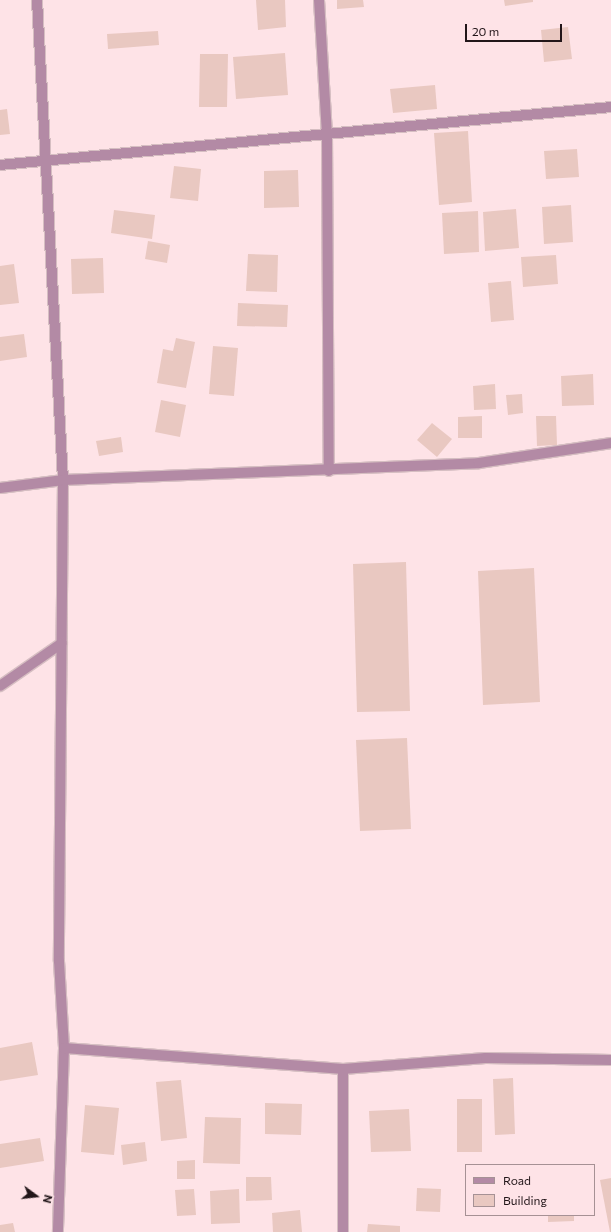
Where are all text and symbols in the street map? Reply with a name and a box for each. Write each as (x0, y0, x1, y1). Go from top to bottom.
scale bar (467, 16, 564, 42)
text: 20 m (472, 24, 499, 38)
legend (465, 1164, 595, 1216)
text: Road (503, 1173, 531, 1187)
north arrow (16, 1176, 56, 1216)
text: Building (503, 1193, 547, 1207)
text: N (41, 1194, 55, 1205)

